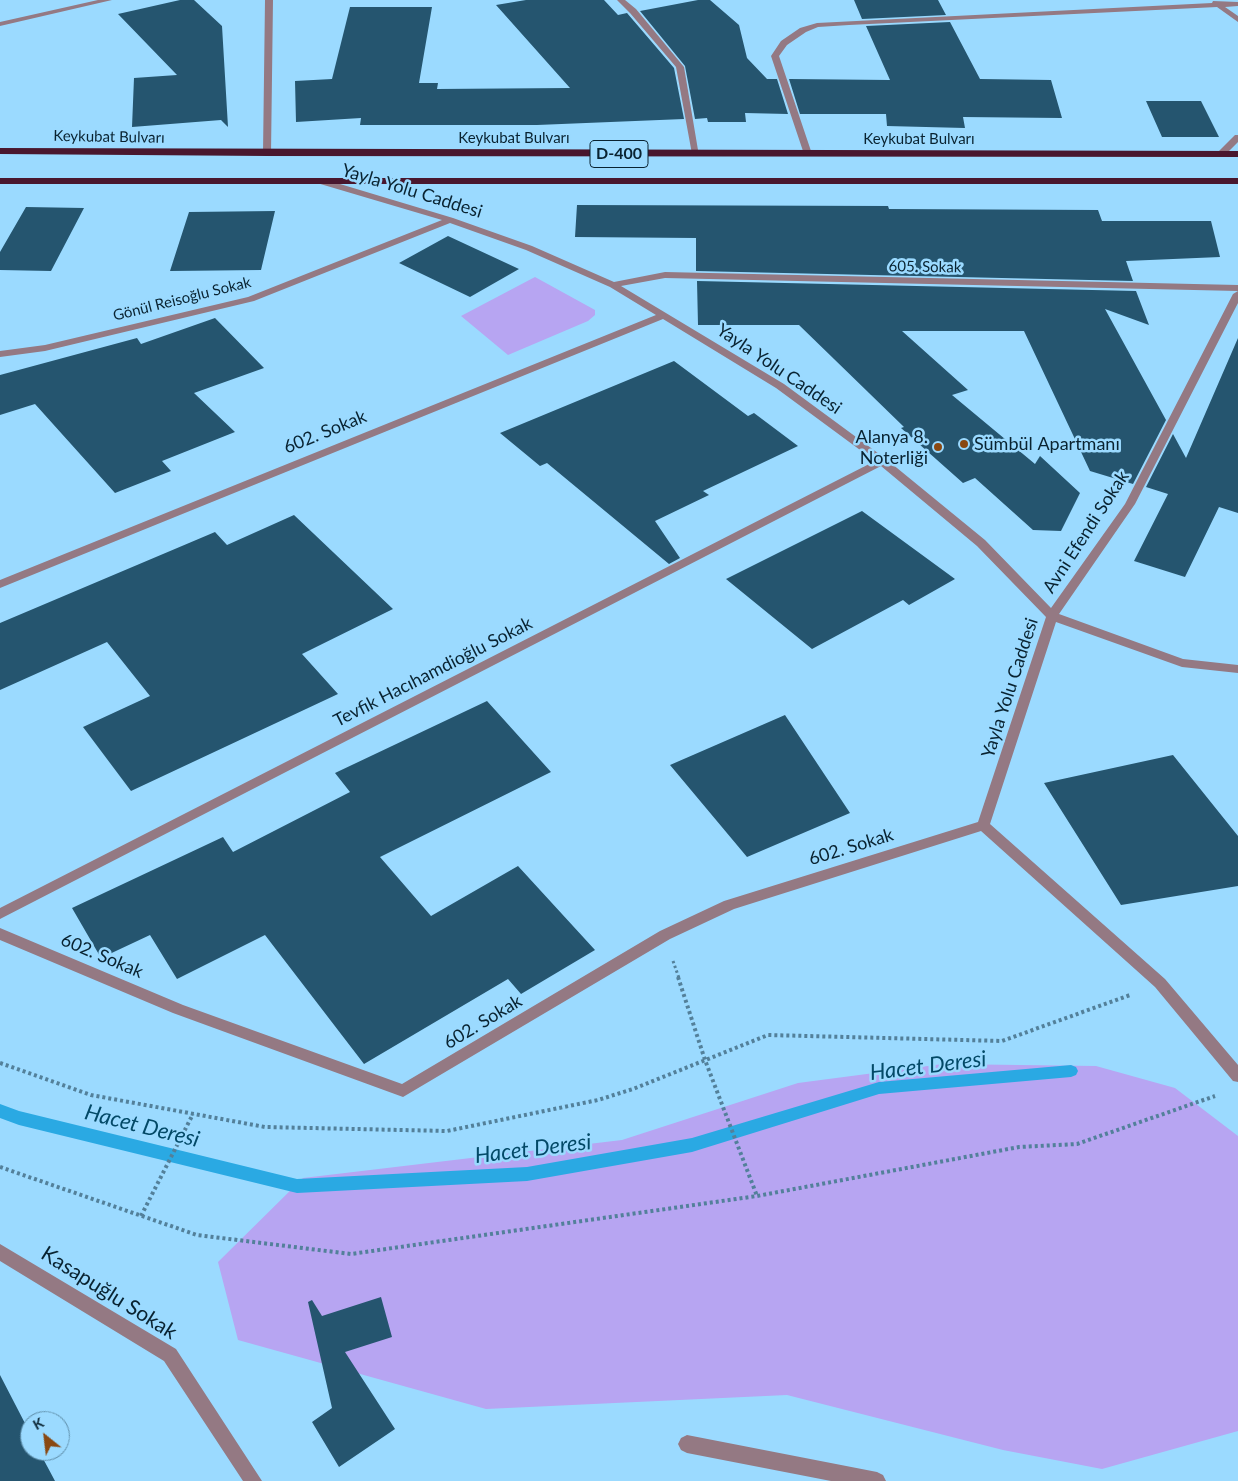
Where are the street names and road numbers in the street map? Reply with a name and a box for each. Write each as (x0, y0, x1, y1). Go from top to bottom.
street label: Keykubat Bulvarı (53, 127, 165, 147)
street label: Keykubat Bulvarı (458, 129, 570, 147)
street label: Keykubat Bulvarı (863, 130, 975, 148)
road number: D-400 (590, 140, 648, 168)
street label: Yayla Yolu Caddesi (339, 159, 485, 223)
street label: 605. Sokak (888, 257, 962, 277)
street label: Gönül Reisoğlu Sokak (111, 273, 253, 325)
street label: Yayla Yolu Caddesi (712, 319, 846, 419)
street label: 602. Sokak (280, 406, 370, 458)
street label: Avni Efendi Sokak (1038, 467, 1134, 597)
street label: Tevfik Hacıhamdioğlu Sokak (330, 612, 536, 732)
street label: Yayla Yolu Caddesi (977, 615, 1043, 761)
street label: 602. Sokak (806, 824, 896, 870)
street label: 602. Sokak (58, 929, 146, 983)
street label: 602. Sokak (440, 990, 526, 1054)
street label: Kasapuğlu Sokak (36, 1241, 182, 1345)

